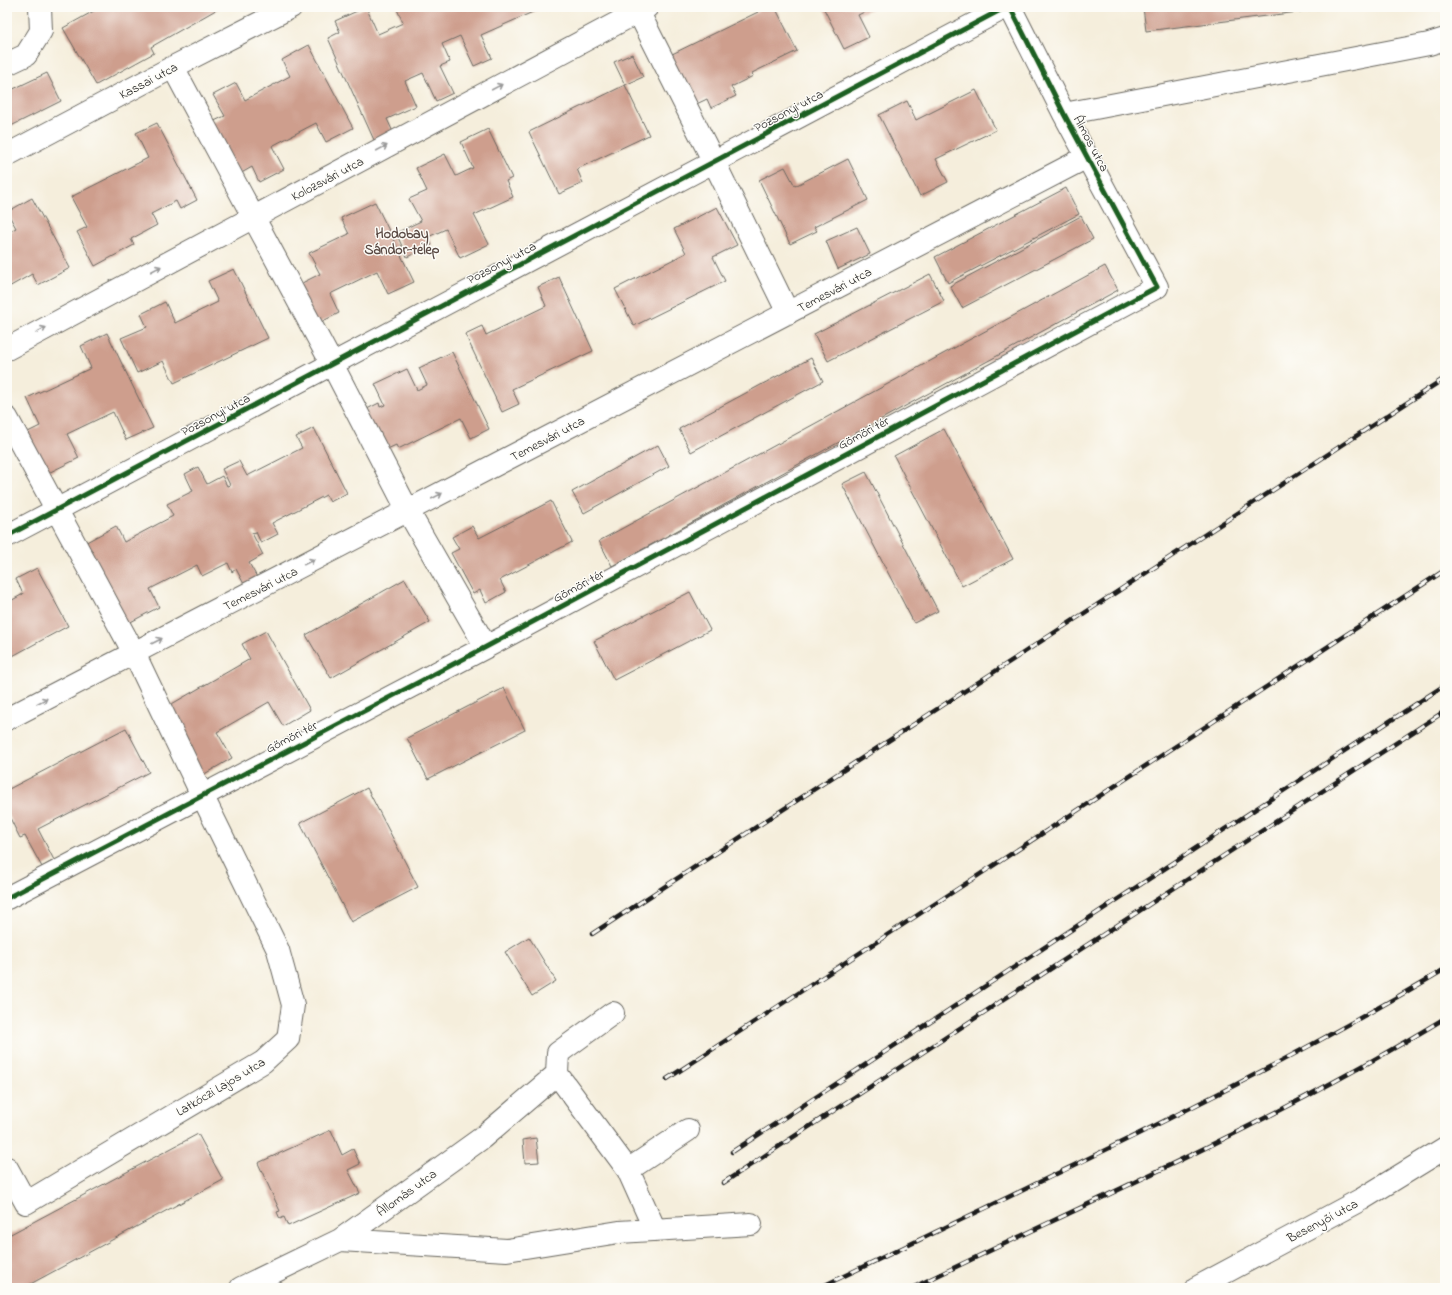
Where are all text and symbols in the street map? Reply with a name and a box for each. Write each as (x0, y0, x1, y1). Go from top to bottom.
street label: Kassai utca (116, 58, 181, 105)
one-way arrow (490, 83, 502, 90)
street label: Pozsonyi utca (751, 85, 827, 138)
street label: Álmos utca (1068, 112, 1113, 175)
one-way arrow (376, 144, 388, 152)
street label: Kolozsvári utca (288, 152, 367, 206)
district label: Hodobay Sándor-telep (365, 224, 440, 261)
street label: Pozsonyi utca (464, 237, 540, 290)
street label: Temesvári utca (794, 263, 875, 318)
one-way arrow (150, 265, 162, 272)
one-way arrow (35, 326, 47, 334)
street label: Pozsonyi utca (178, 389, 254, 442)
street label: Gömöri tér (835, 411, 894, 455)
street label: Temesvári utca (507, 412, 588, 467)
one-way arrow (431, 491, 443, 499)
one-way arrow (303, 558, 315, 565)
street label: Temesvári utca (220, 562, 301, 616)
street label: Gömöri tér (550, 564, 609, 608)
one-way arrow (151, 637, 163, 645)
one-way arrow (35, 697, 47, 705)
street label: Gömöri tér (263, 716, 322, 758)
street label: Latkóczi Lajos utca (173, 1053, 269, 1121)
street label: Állomás utca (373, 1165, 441, 1222)
street label: Besenyői utca (1283, 1195, 1362, 1249)

